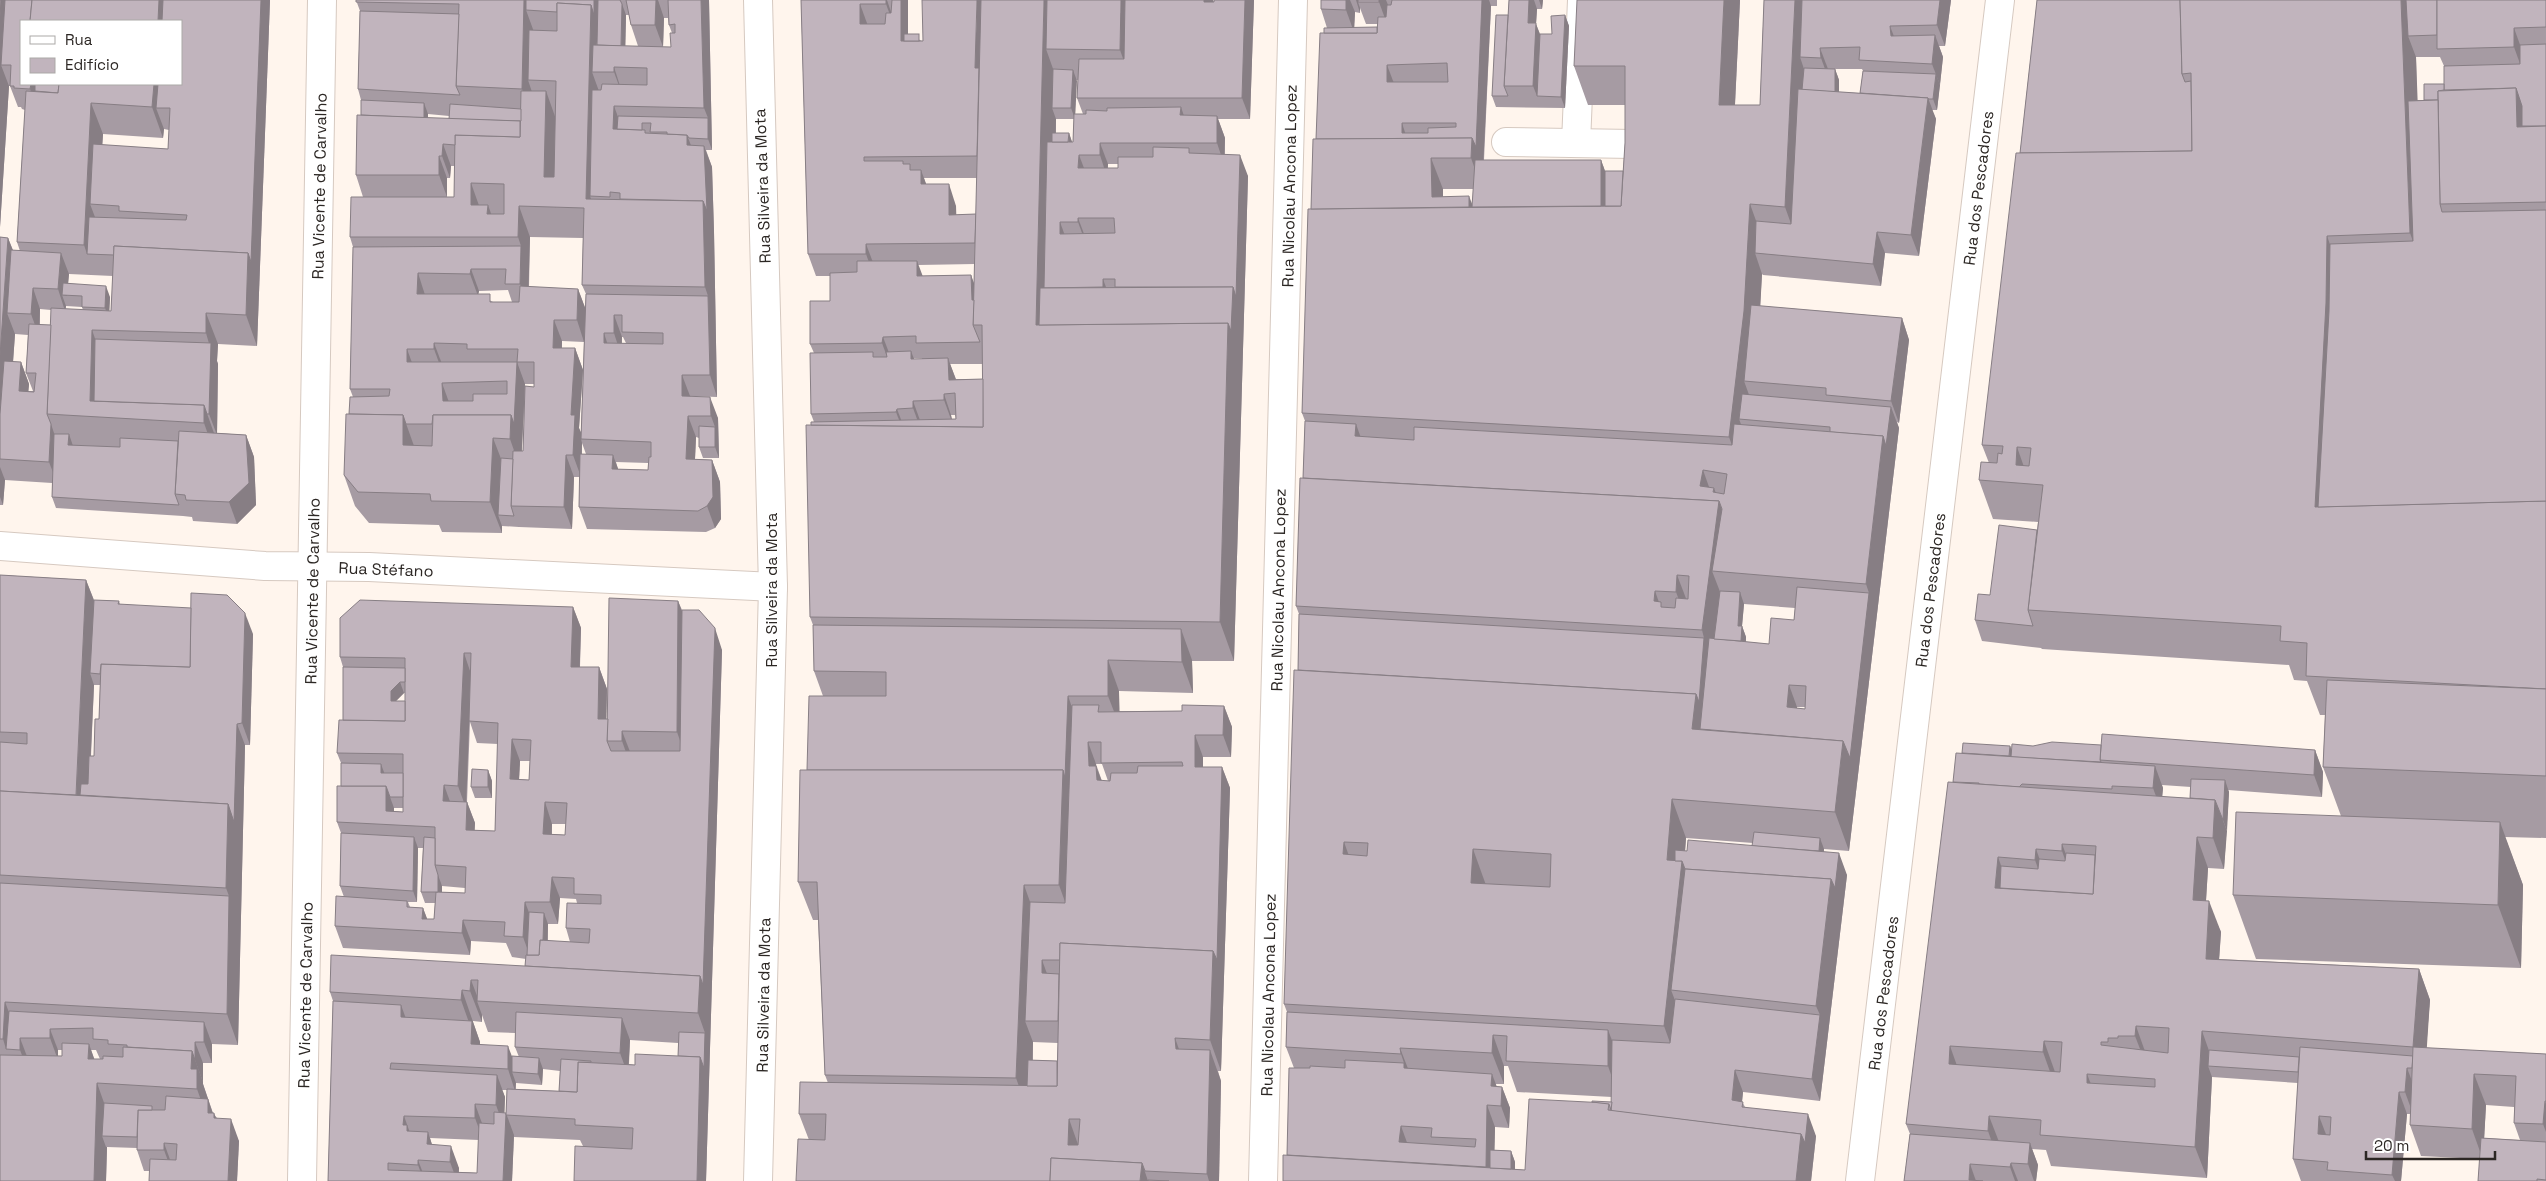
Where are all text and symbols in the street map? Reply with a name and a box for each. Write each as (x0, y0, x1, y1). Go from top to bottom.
legend (20, 20, 182, 85)
text: Rua (65, 30, 93, 49)
text: Edifício (65, 55, 119, 74)
street label: Rua Nicolau Ancona Lopez (1277, 85, 1302, 288)
street label: Rua Vicente de Carvalho (307, 92, 332, 280)
street label: Rua Silveira da Mota (749, 108, 776, 264)
street label: Rua dos Pescadores (1959, 110, 1998, 267)
street label: Rua Nicolau Ancona Lopez (1266, 489, 1291, 692)
street label: Rua Vicente de Carvalho (300, 497, 325, 685)
street label: Rua Silveira da Mota (761, 512, 782, 668)
street label: Rua dos Pescadores (1911, 512, 1950, 669)
street label: Rua Stéfano (338, 557, 434, 582)
street label: Rua Nicolau Ancona Lopez (1256, 894, 1281, 1097)
street label: Rua Vicente de Carvalho (293, 901, 318, 1089)
street label: Rua dos Pescadores (1864, 915, 1903, 1072)
street label: Rua Silveira da Mota (752, 917, 775, 1073)
scale bar (2366, 1128, 2495, 1160)
text: 20 m (2374, 1136, 2409, 1155)

